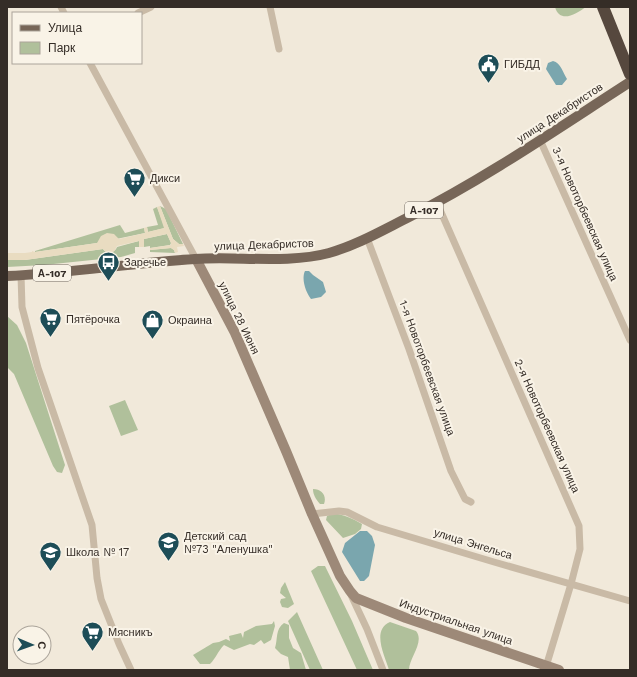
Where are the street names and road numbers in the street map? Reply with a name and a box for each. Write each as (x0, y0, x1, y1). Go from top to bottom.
street label: улица Декабристов (515, 80, 605, 146)
street label: 3-я Новоторбеевская улица (550, 145, 621, 284)
road number: А-107 (405, 202, 443, 218)
street label: улица Декабристов (214, 237, 314, 253)
road number: А-107 (33, 265, 71, 281)
street label: улица 28 Июня (216, 280, 262, 356)
street label: 1-я Новоторбеевская улица (396, 299, 458, 438)
street label: 2-я Новоторбеевская улица (512, 357, 583, 496)
street label: улица Энгельса (432, 526, 515, 562)
street label: Индустриальная улица (398, 596, 515, 648)

